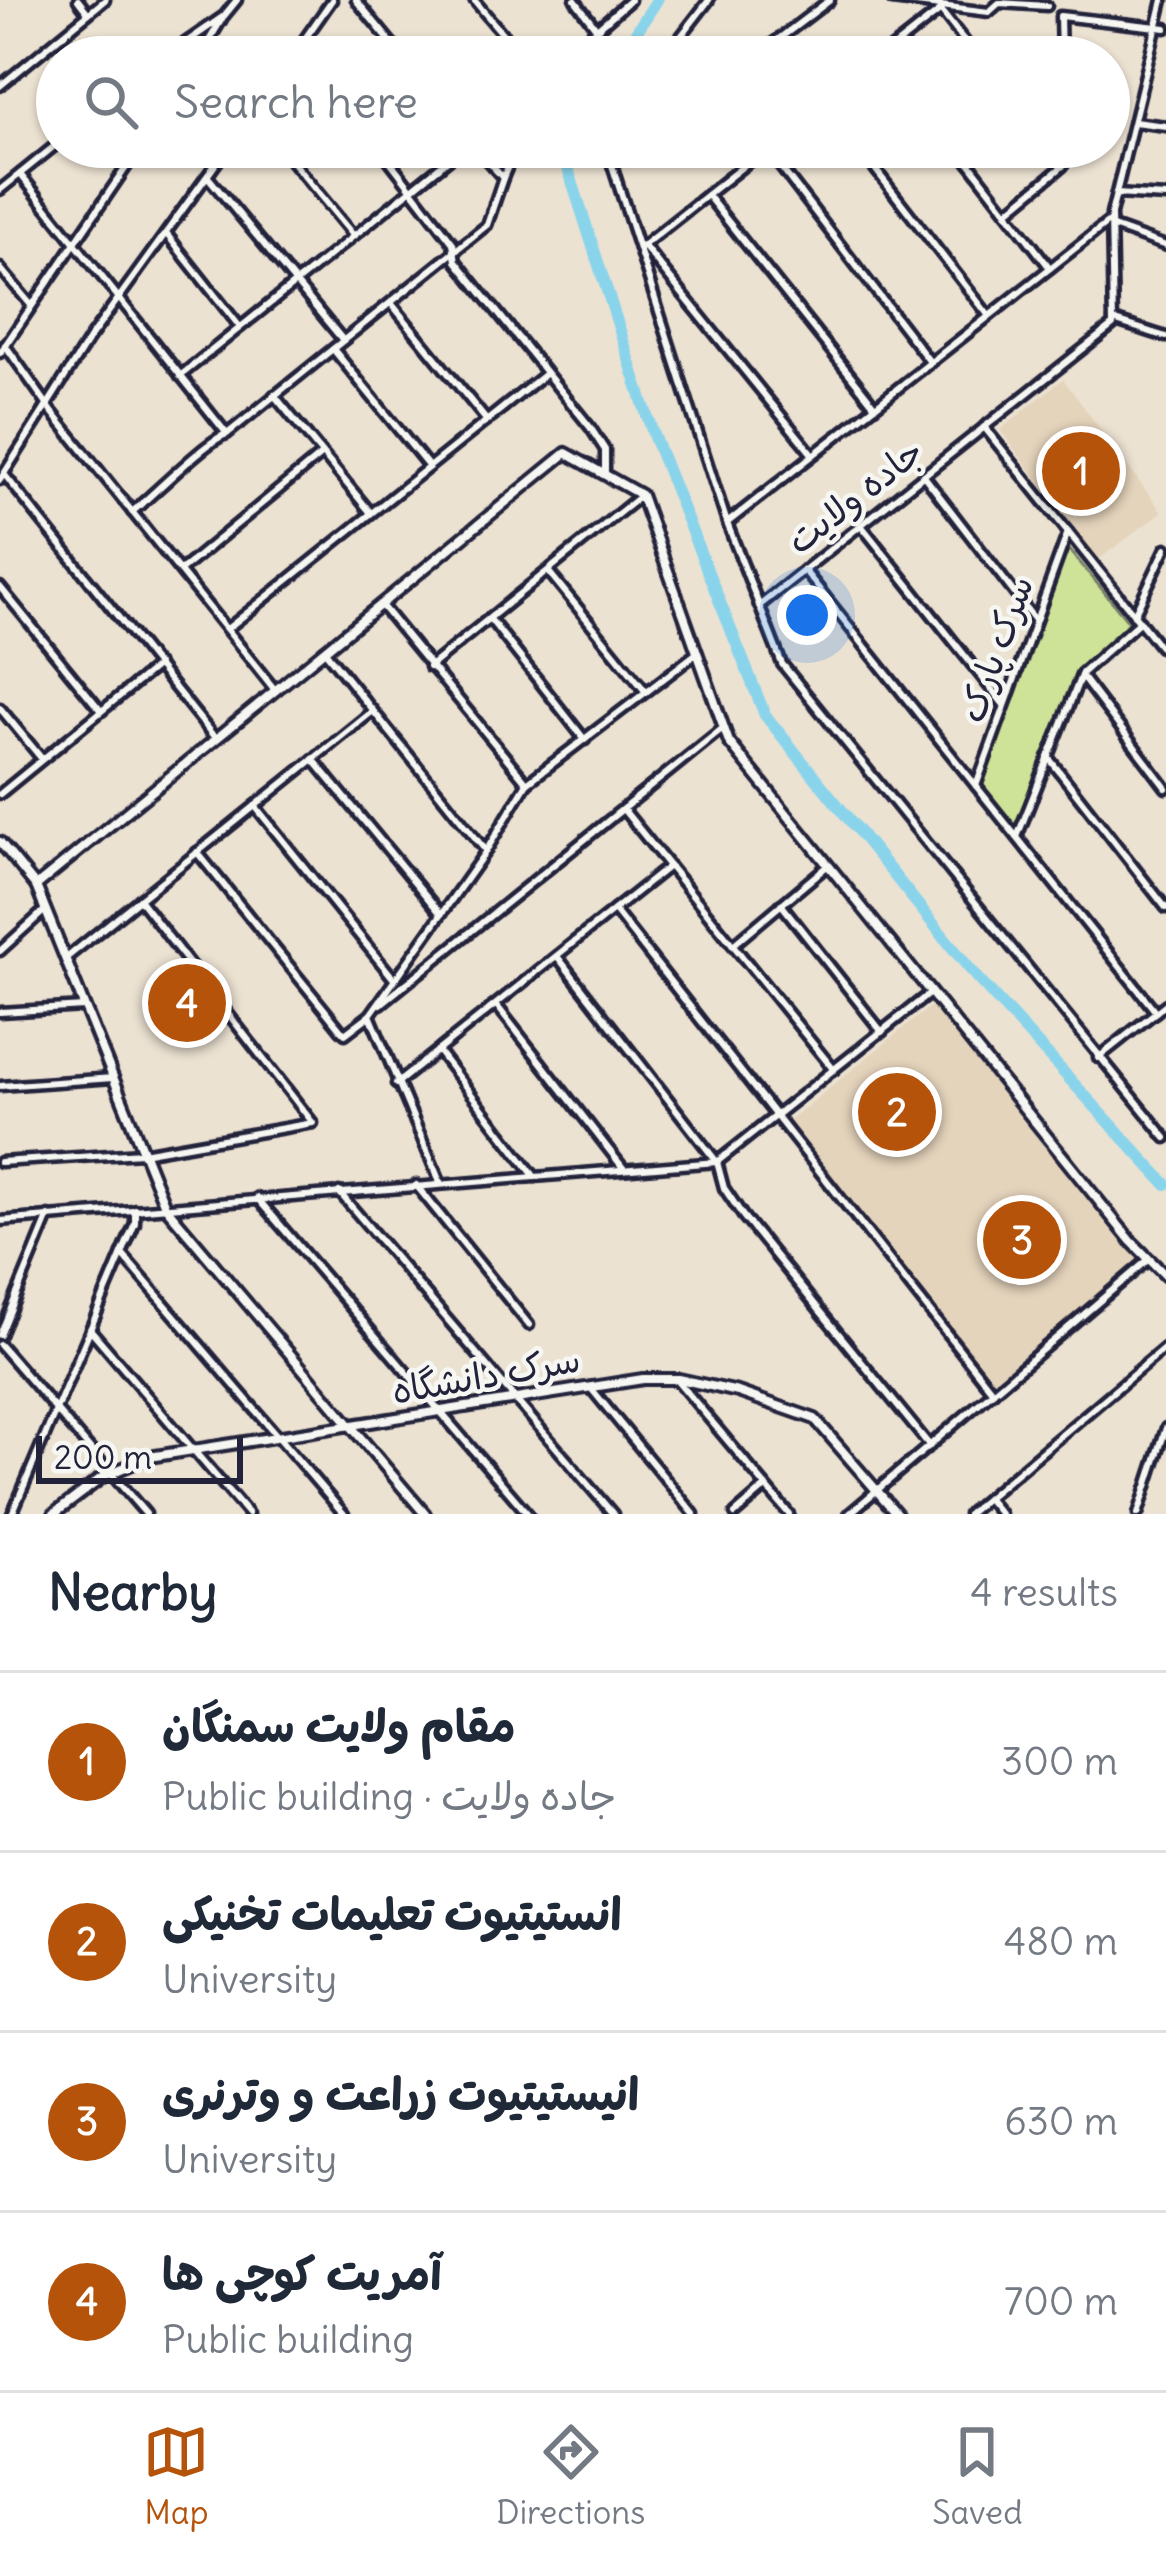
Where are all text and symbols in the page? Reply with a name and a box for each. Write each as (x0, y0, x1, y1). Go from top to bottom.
search box (36, 36, 1130, 168)
icon: search (78, 69, 144, 135)
text: Search here (174, 74, 418, 130)
pin: 1 (1042, 426, 1120, 516)
street label: جاده ولایت (778, 429, 932, 563)
street label: سرک پارک (949, 570, 1044, 729)
your location (777, 585, 837, 645)
pin: 4 (148, 958, 226, 1048)
pin: 2 (858, 1067, 936, 1157)
pin: 3 (983, 1195, 1061, 1285)
street label: سرک دانشگاه (388, 1336, 584, 1414)
scale bar (36, 1430, 243, 1483)
text: 200 m (54, 1436, 152, 1478)
text: Nearby (48, 1560, 217, 1624)
text: 4 results (970, 1568, 1118, 1617)
text: مقام ولایت سمنگان (162, 1698, 516, 1754)
text: 1 (79, 1737, 95, 1786)
text: 300 m (1001, 1737, 1118, 1786)
text: Public building · جاده ولایت (162, 1772, 616, 1821)
text: انستیتیوت تعلیمات تخنیکی (162, 1886, 622, 1942)
text: 2 (76, 1917, 98, 1966)
text: 480 m (1004, 1917, 1118, 1966)
text: University (162, 1955, 337, 2004)
text: انیستیتیوت زراعت و وترنری (162, 2066, 639, 2122)
text: 3 (76, 2097, 98, 2146)
text: 630 m (1004, 2097, 1118, 2146)
text: University (162, 2135, 337, 2184)
text: آمریت کوچی ها (162, 2246, 442, 2302)
text: 4 (76, 2277, 98, 2326)
text: 700 m (1004, 2277, 1118, 2326)
text: Public building (162, 2315, 414, 2364)
tab: Map (143, 2419, 209, 2533)
tab: Directions (496, 2419, 645, 2533)
tab: Saved (932, 2419, 1023, 2533)

